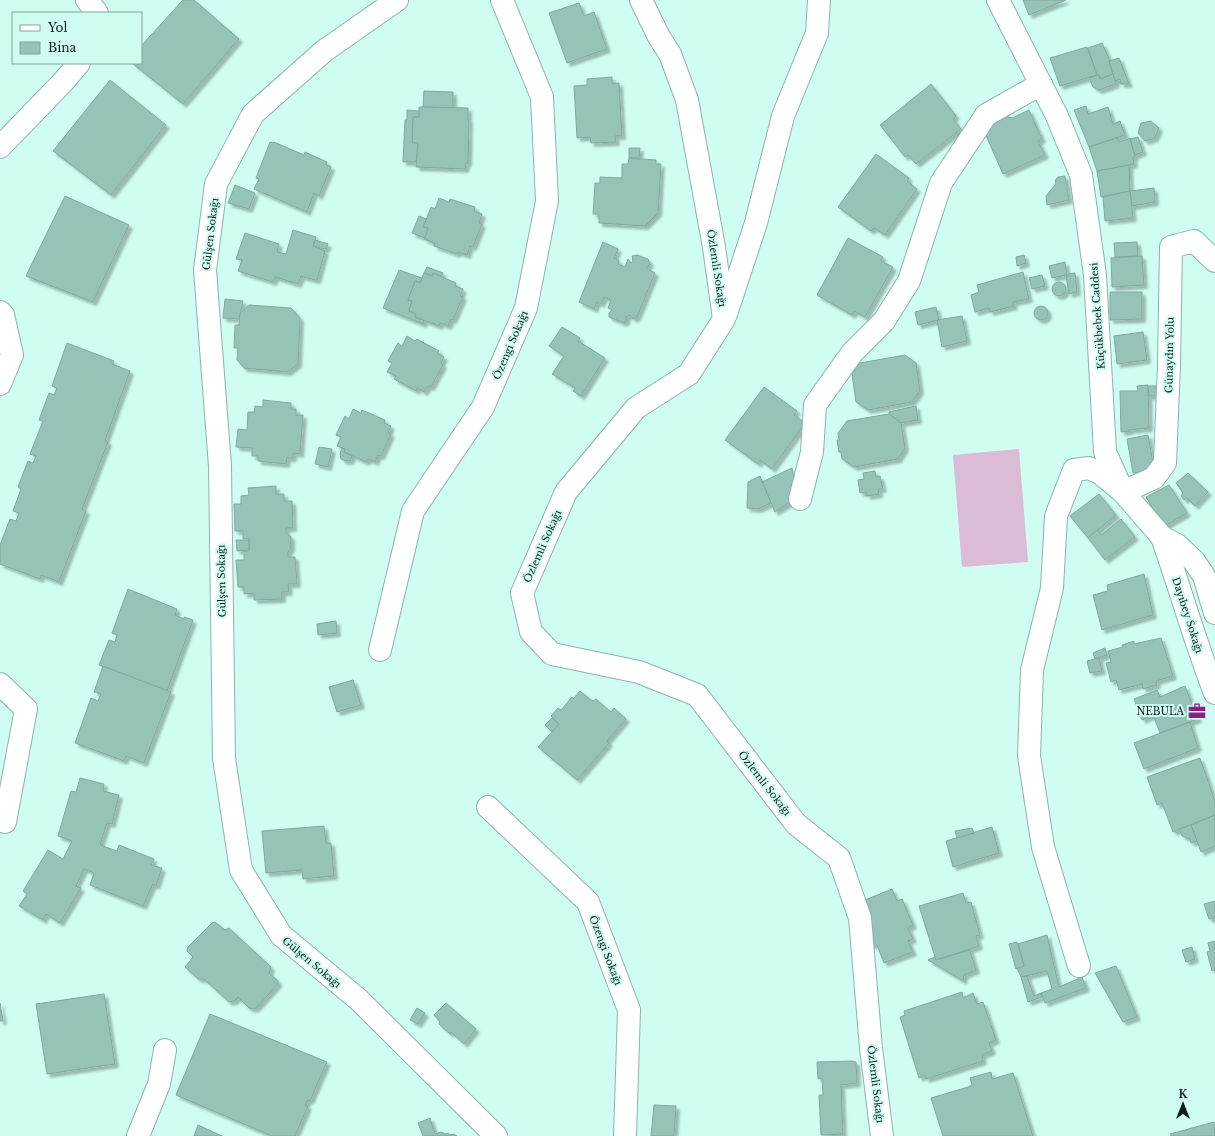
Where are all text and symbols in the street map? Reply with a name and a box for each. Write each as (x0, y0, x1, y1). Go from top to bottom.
legend (12, 12, 142, 64)
text: Yol (47, 20, 67, 35)
text: Bina (48, 40, 77, 55)
street label: Gülşen Sokağı (200, 197, 221, 271)
street label: Özlemli Sokağı (704, 228, 730, 308)
street label: Küçükbebek Caddesi (1087, 262, 1108, 370)
street label: Özengi Sokağı (489, 308, 531, 382)
street label: Günaydın Yolu (1162, 317, 1177, 393)
street label: Özlemli Sokağı (520, 507, 565, 585)
street label: Gülşen Sokağı (214, 544, 229, 617)
street label: Dayıbey Sokağı (1169, 576, 1206, 655)
office icon: NEBULA (1187, 701, 1207, 721)
place label: NEBULA (1137, 705, 1184, 718)
street label: Özlemli Sokağı (735, 748, 795, 819)
street label: Özengi Sokağı (586, 913, 626, 988)
street label: Gülşen Sokağı (280, 934, 344, 991)
street label: Özlemli Sokağı (864, 1044, 888, 1124)
north arrow (1163, 1084, 1203, 1124)
text: K (1178, 1087, 1188, 1101)

